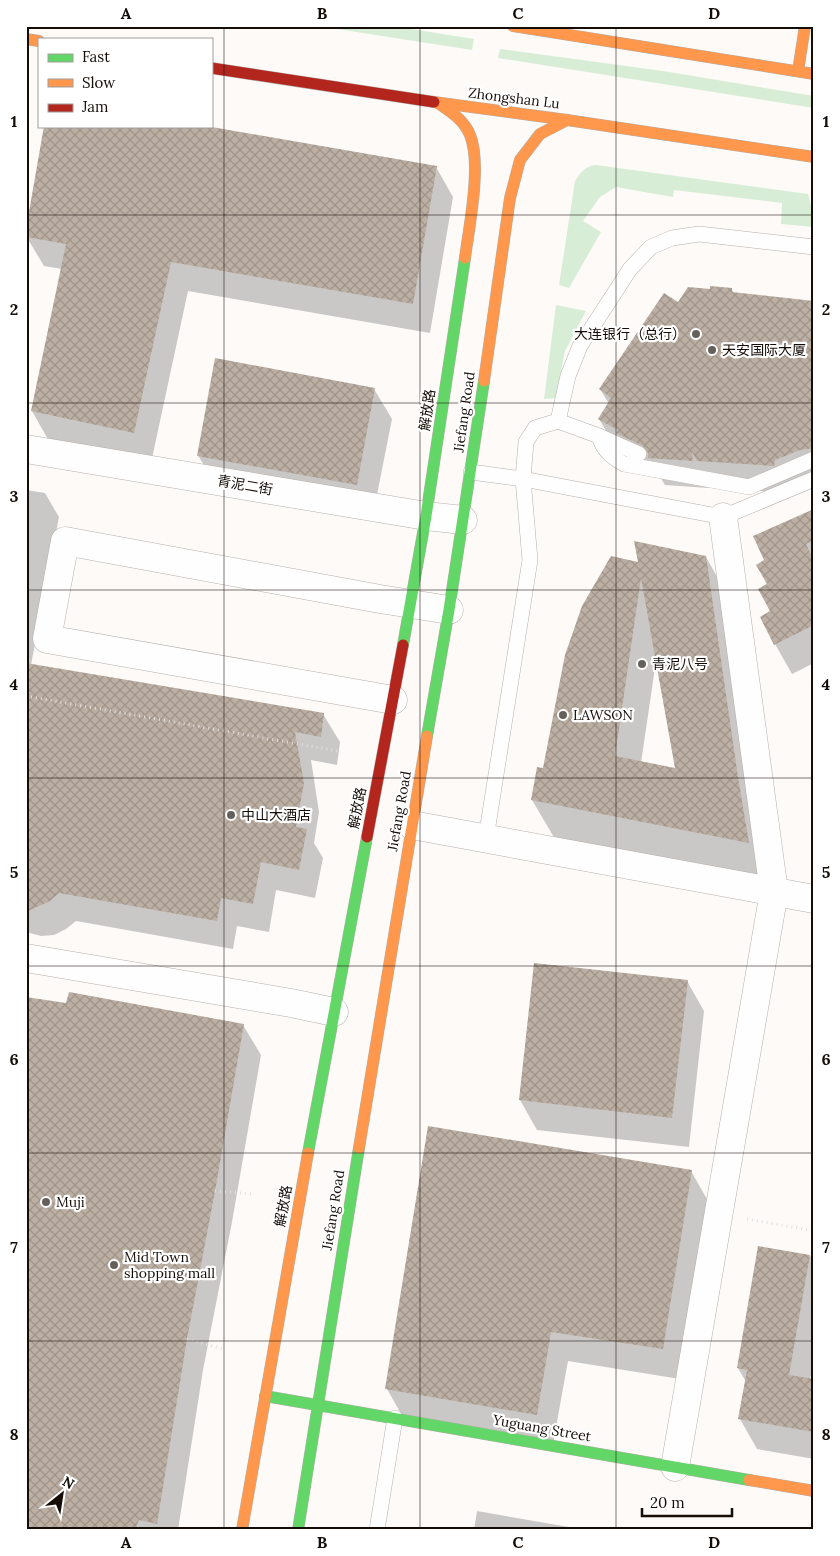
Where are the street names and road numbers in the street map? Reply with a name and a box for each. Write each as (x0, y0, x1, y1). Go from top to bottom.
street label: Zhongshan Lu (467, 83, 561, 113)
street label: Jiefang Road (449, 371, 479, 454)
street label: 解放路 (415, 388, 439, 432)
street label: 青泥二街 (216, 471, 274, 499)
street label: Jiefang Road (383, 769, 415, 853)
street label: 解放路 (344, 786, 370, 830)
street label: Jiefang Road (318, 1169, 348, 1252)
street label: 解放路 (270, 1184, 296, 1228)
street label: Yuguang Street (490, 1410, 593, 1446)

